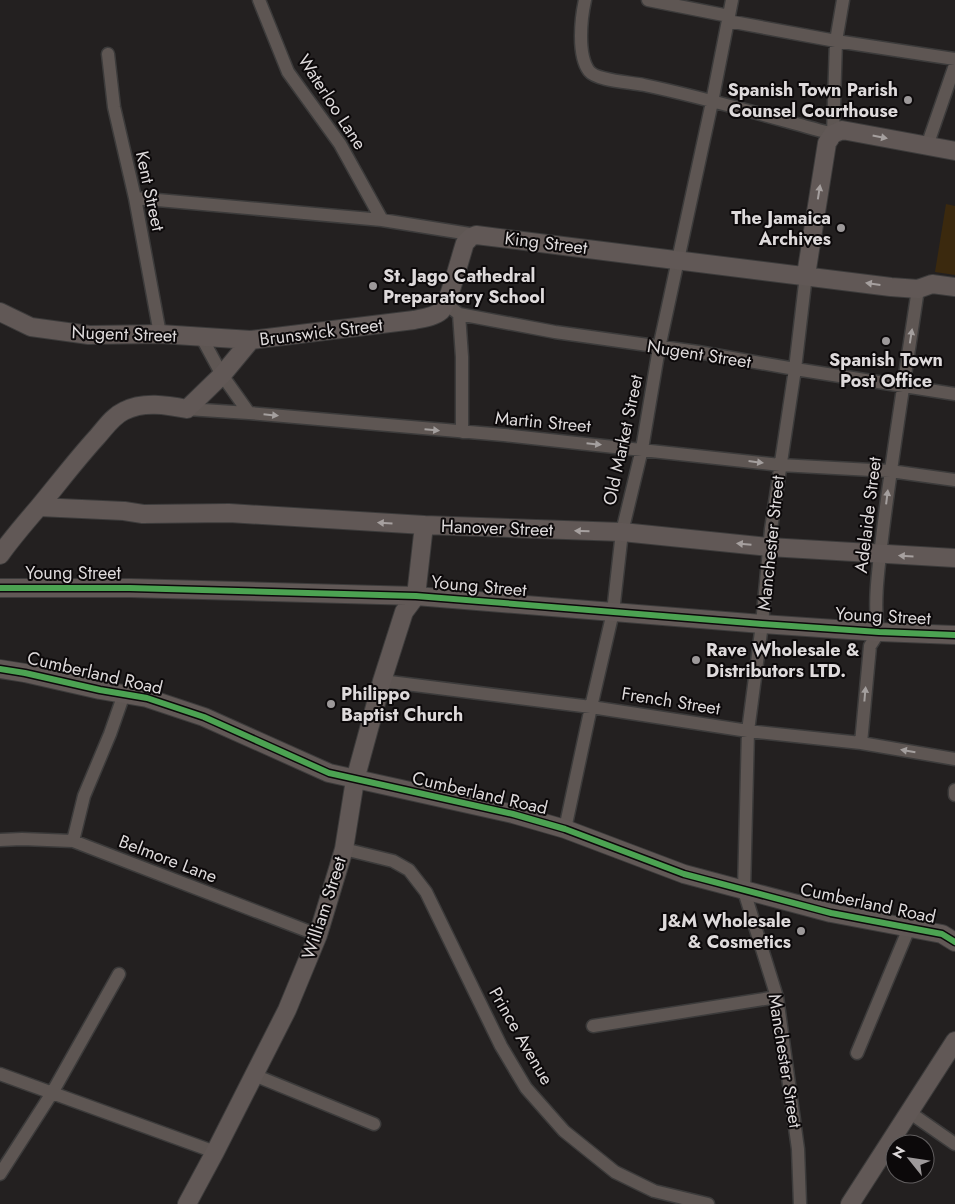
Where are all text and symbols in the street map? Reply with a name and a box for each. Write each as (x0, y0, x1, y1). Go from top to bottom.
street label: Waterloo Lane (291, 49, 373, 155)
place label: Spanish Town Parish Counsel Courthouse (727, 77, 898, 124)
marker: Spanish Town Parish Counsel Courthouse (902, 94, 914, 106)
one-way arrow (872, 133, 888, 141)
street label: Kent Street (129, 149, 171, 234)
one-way arrow (816, 184, 824, 200)
place label: The Jamaica Archives (731, 205, 831, 252)
marker: The Jamaica Archives (835, 222, 847, 234)
street label: King Street (503, 225, 589, 261)
place label: St. Jago Cathedral Preparatory School (383, 263, 545, 310)
marker: St. Jago Cathedral Preparatory School (367, 280, 379, 292)
one-way arrow (864, 280, 880, 288)
street label: Brunswick Street (258, 311, 385, 352)
street label: Nugent Street (71, 319, 178, 349)
one-way arrow (907, 328, 915, 344)
street label: Nugent Street (645, 333, 754, 375)
marker: Spanish Town Post Office (880, 335, 892, 347)
place label: Spanish Town Post Office (829, 347, 943, 394)
street label: Old Market Street (596, 372, 650, 508)
street label: Martin Street (494, 405, 593, 439)
one-way arrow (263, 411, 279, 419)
one-way arrow (425, 426, 441, 434)
one-way arrow (587, 440, 603, 448)
street label: Adelaide Street (848, 455, 888, 575)
one-way arrow (748, 458, 764, 466)
street label: Manchester Street (751, 474, 791, 612)
one-way arrow (883, 489, 891, 505)
street label: Hanover Street (441, 513, 554, 543)
one-way arrow (377, 518, 393, 526)
one-way arrow (574, 527, 590, 535)
one-way arrow (736, 540, 752, 548)
one-way arrow (898, 551, 914, 559)
street label: Young Street (25, 560, 121, 586)
street label: Young Street (430, 569, 528, 603)
street label: Young Street (835, 601, 932, 632)
place label: Rave Wholesale & Distributors LTD. (706, 637, 860, 684)
street label: Cumberland Road (25, 645, 165, 701)
marker: Rave Wholesale & Distributors LTD. (690, 654, 702, 666)
street label: French Street (620, 680, 723, 722)
place label: Philippo Baptist Church (341, 681, 463, 728)
one-way arrow (862, 686, 870, 702)
marker: Philippo Baptist Church (325, 698, 337, 710)
one-way arrow (900, 747, 916, 755)
street label: Cumberland Road (410, 765, 550, 821)
street label: Belmore Lane (115, 828, 221, 890)
street label: William Street (295, 853, 353, 963)
street label: Cumberland Road (798, 876, 938, 930)
place label: J&M Wholesale & Cosmetics (659, 908, 791, 955)
marker: J&M Wholesale & Cosmetics (795, 925, 807, 937)
street label: Prince Avenue (482, 982, 560, 1090)
street label: Manchester Street (762, 992, 809, 1131)
north arrow (885, 1134, 935, 1184)
text: N (887, 1143, 910, 1162)

